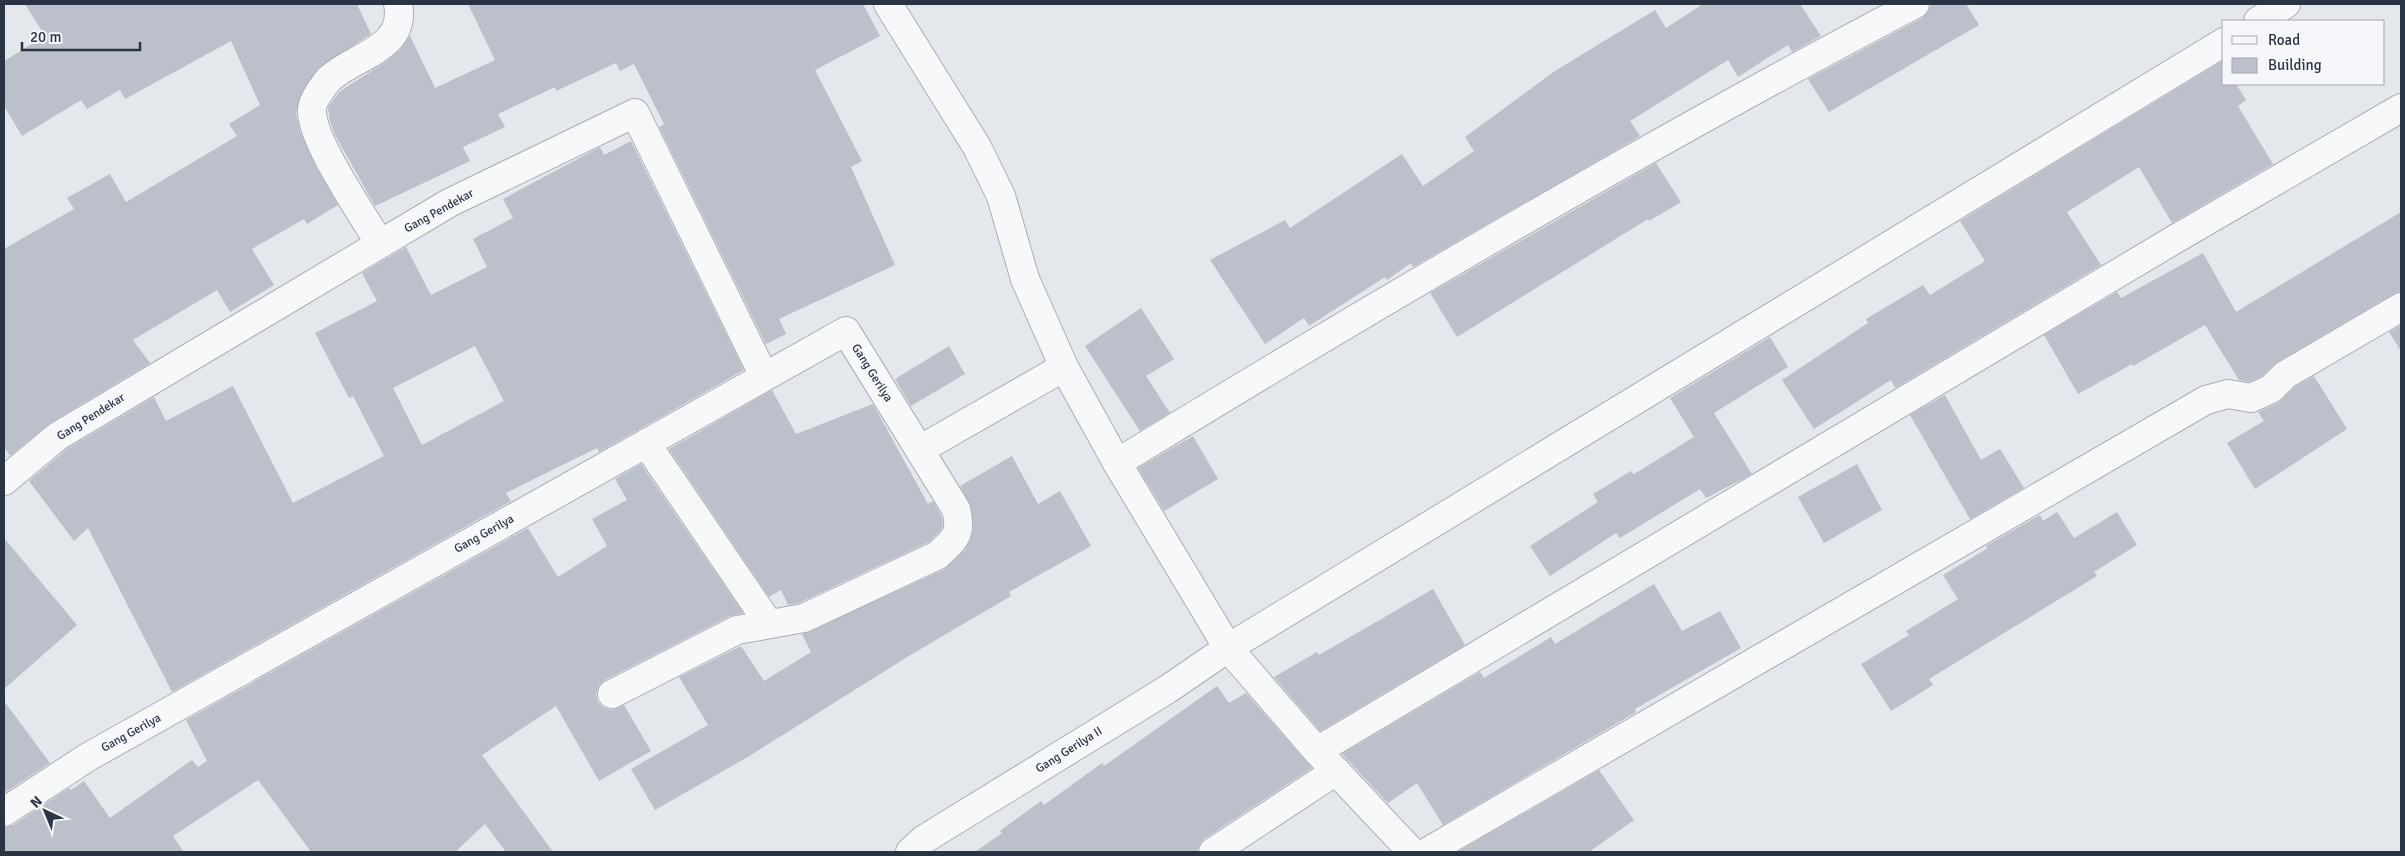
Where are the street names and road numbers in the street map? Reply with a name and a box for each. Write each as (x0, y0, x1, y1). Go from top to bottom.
street label: Gang Pendekar (402, 185, 477, 236)
street label: Gang Gerilya (848, 341, 896, 405)
street label: Gang Pendekar (54, 390, 128, 444)
street label: Gang Gerilya (452, 511, 516, 557)
street label: Gang Gerilya (99, 710, 163, 756)
street label: Gang Gerilya II (1033, 724, 1105, 776)

